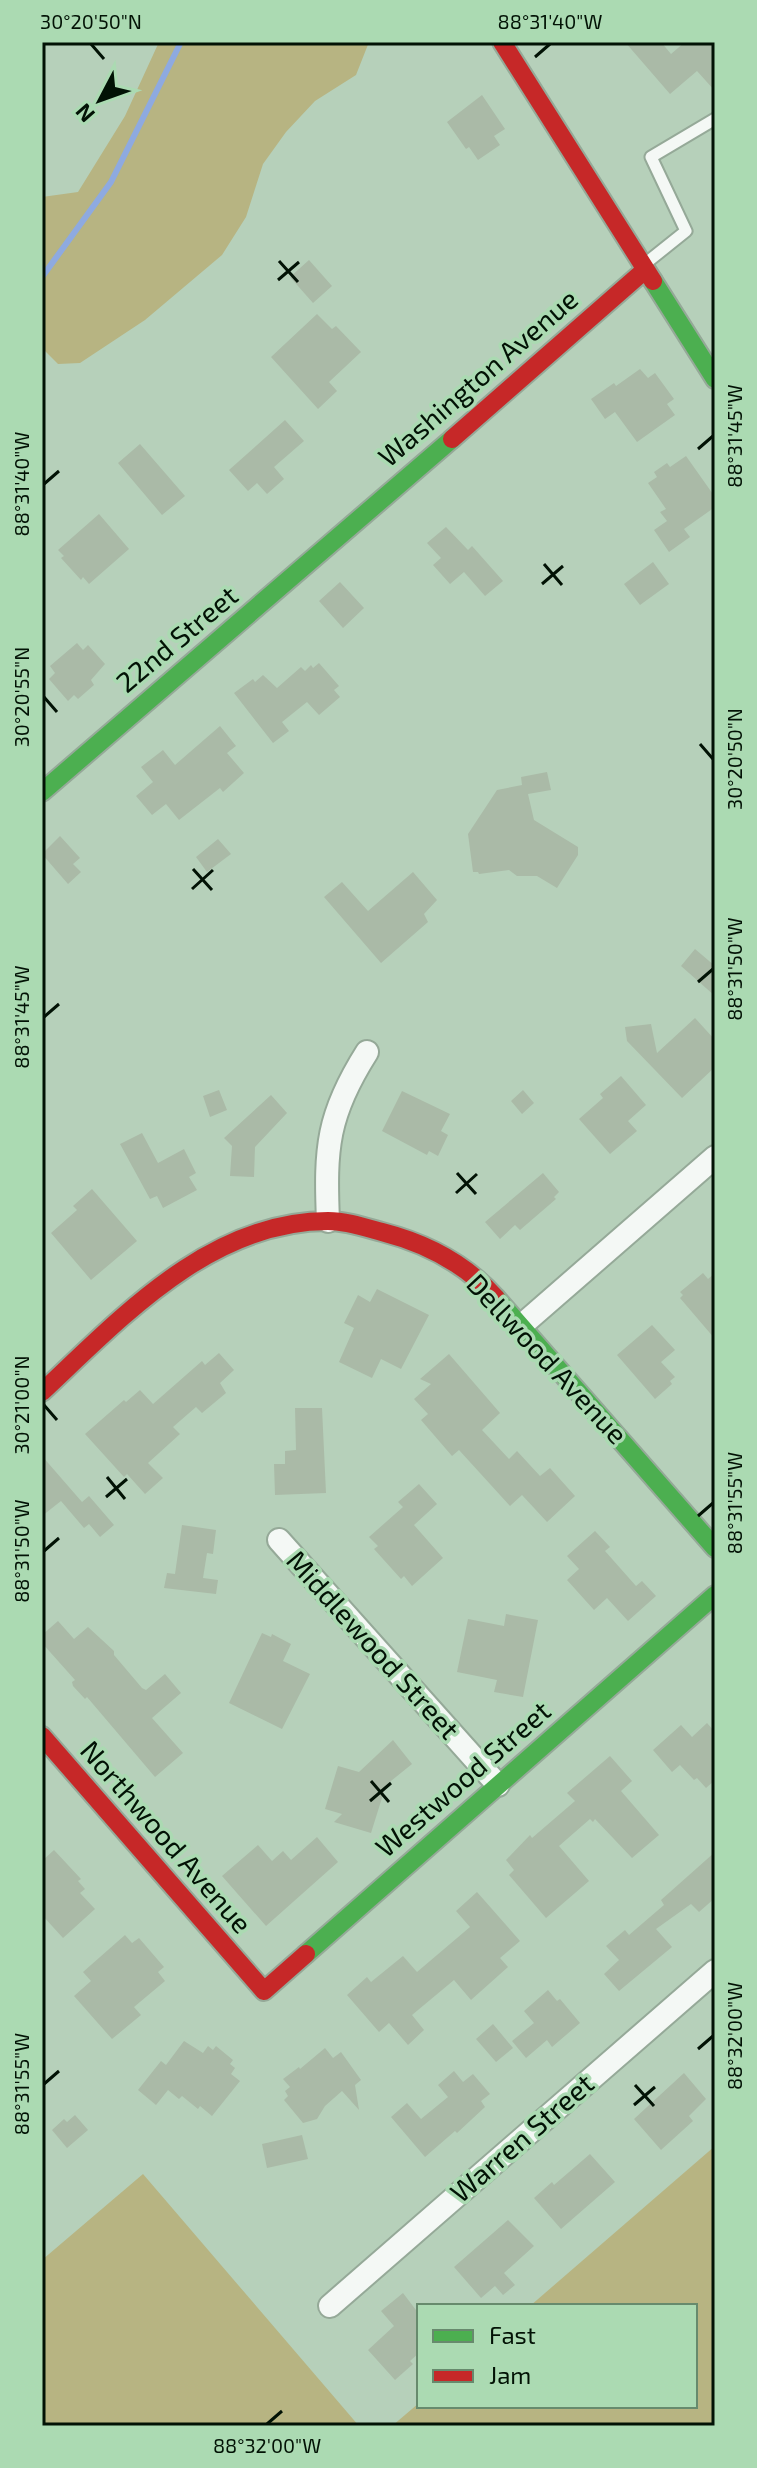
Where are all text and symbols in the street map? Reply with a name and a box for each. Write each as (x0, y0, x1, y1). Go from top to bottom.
text: 30°20'50"N (40, 9, 142, 33)
text: 88°31'40"W (498, 9, 602, 33)
north arrow (60, 60, 140, 140)
text: N (69, 99, 99, 128)
street label: Washington Avenue (371, 281, 584, 473)
text: 88°31'45"W (722, 384, 746, 488)
text: 88°31'40"W (9, 432, 33, 536)
street label: 22nd Street (109, 578, 244, 699)
text: 30°20'55"N (9, 647, 33, 747)
text: 30°20'50"N (722, 708, 746, 810)
text: 88°31'50"W (722, 917, 746, 1021)
text: 88°31'45"W (9, 965, 33, 1069)
street label: Dellwood Avenue (460, 1266, 635, 1450)
text: 30°21'00"N (9, 1355, 33, 1455)
text: 88°31'55"W (722, 1452, 746, 1554)
text: 88°31'50"W (9, 1499, 33, 1603)
street label: Middlewood Street (280, 1543, 467, 1746)
street label: Westwood Street (368, 1693, 557, 1864)
street label: Northwood Avenue (74, 1733, 260, 1940)
text: 88°32'00"W (722, 1982, 746, 2090)
text: 88°31'55"W (9, 2033, 33, 2135)
street label: Warren Street (443, 2066, 600, 2209)
legend (417, 2304, 697, 2408)
text: Fast (489, 2320, 536, 2349)
text: Jam (489, 2360, 531, 2389)
text: 88°32'00"W (213, 2433, 321, 2457)

